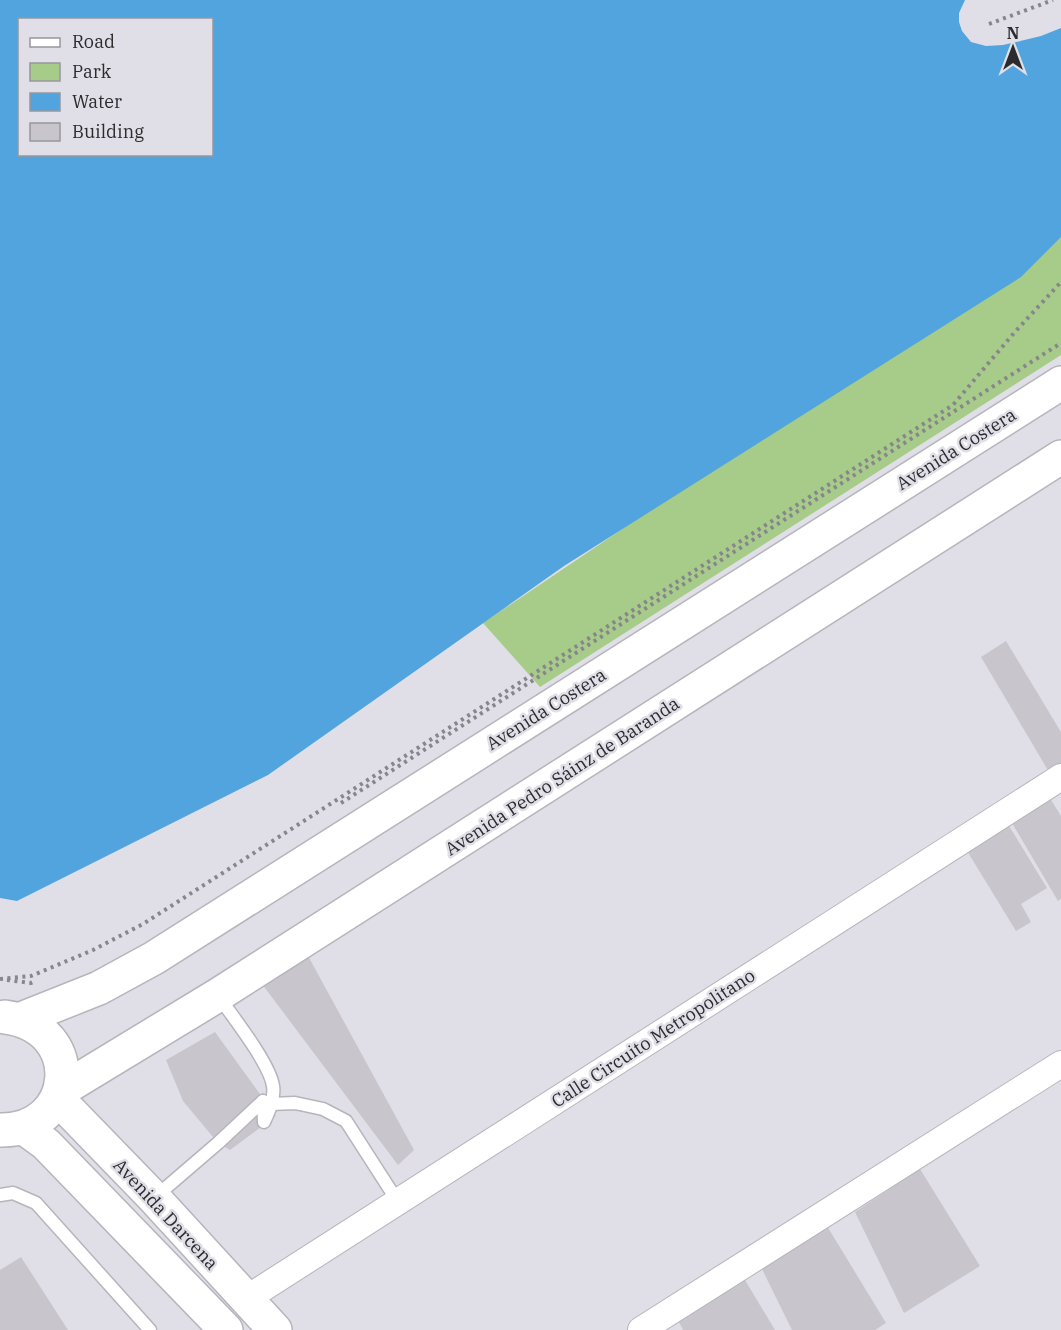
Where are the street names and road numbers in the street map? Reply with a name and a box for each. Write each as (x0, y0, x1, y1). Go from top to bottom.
street label: Avenida Costera (892, 403, 1020, 495)
street label: Avenida Costera (482, 663, 610, 755)
street label: Avenida Pedro Sáinz de Baranda (441, 691, 684, 860)
street label: Calle Circuito Metropolitano (547, 963, 759, 1113)
street label: Avenida Darcena (109, 1154, 224, 1275)

